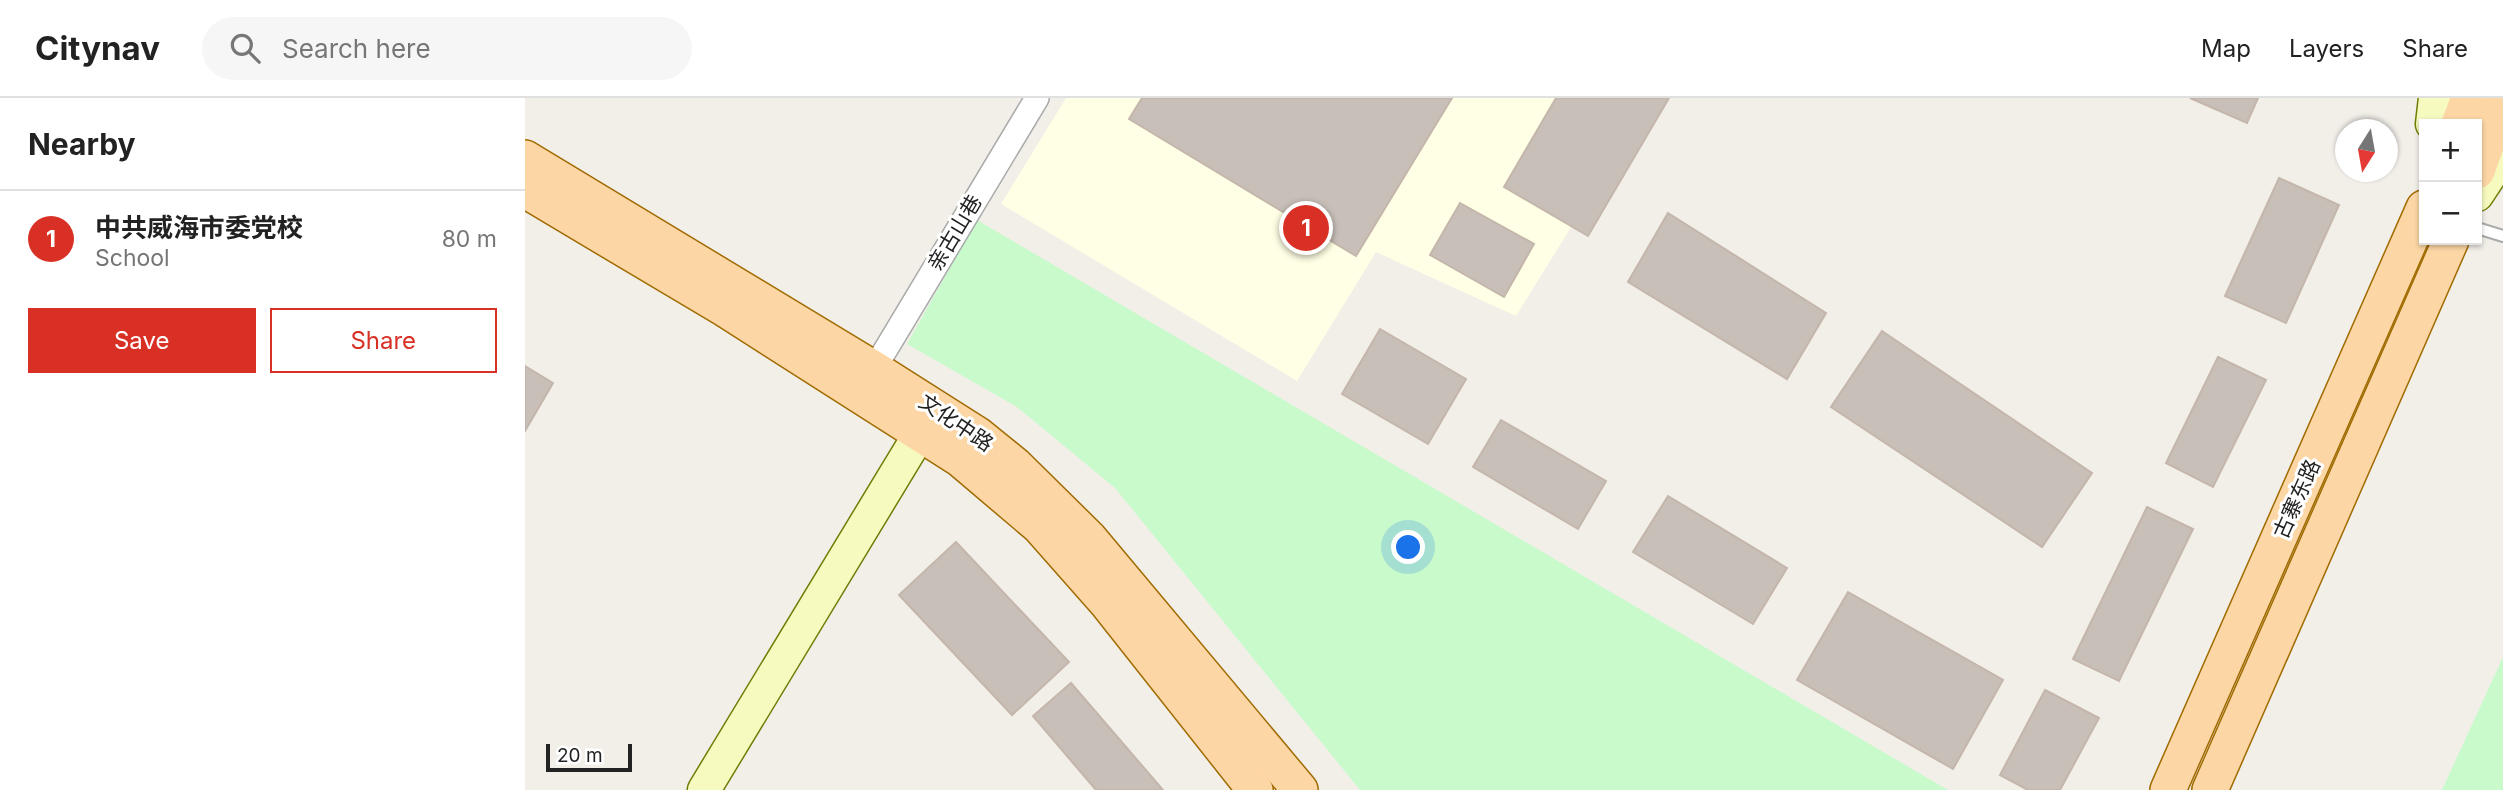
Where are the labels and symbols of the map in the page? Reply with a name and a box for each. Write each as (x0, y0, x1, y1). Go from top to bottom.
north arrow (2335, 119, 2398, 182)
street label: 亲古山巷 (922, 190, 987, 275)
pin: 1 (1283, 202, 1329, 254)
street label: 文化中路 (914, 389, 998, 456)
street label: 古寨东路 (2268, 455, 2325, 542)
your location (1391, 530, 1425, 564)
scale bar (546, 741, 632, 773)

